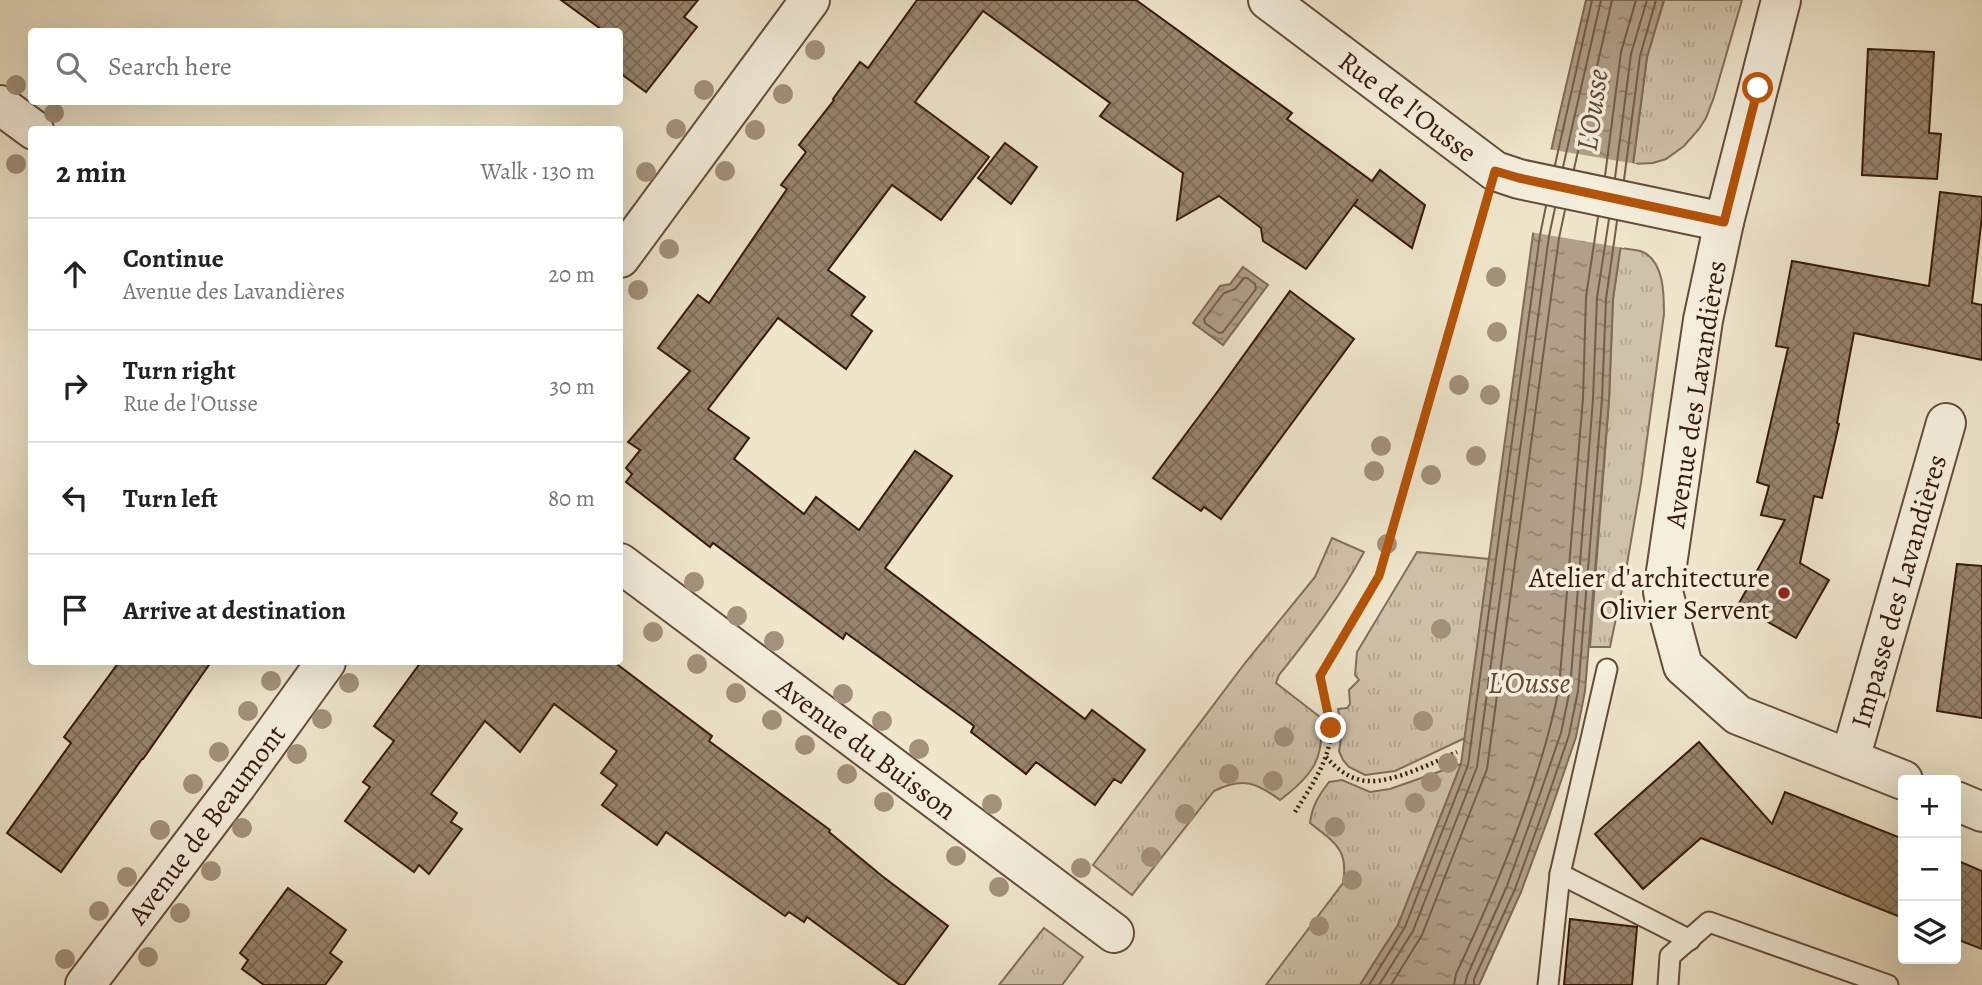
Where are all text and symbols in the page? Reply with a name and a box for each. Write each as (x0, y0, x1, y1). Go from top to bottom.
search box (28, 28, 623, 105)
street label: Rue de l'Ousse (1330, 42, 1484, 171)
icon: search (52, 48, 90, 86)
text: Search here (108, 49, 232, 84)
water label: L'Ousse (1566, 66, 1618, 154)
route start (1742, 72, 1773, 103)
text: 2 min (56, 152, 126, 192)
text: Walk · 130 m (481, 156, 595, 187)
text: Continue (123, 241, 224, 276)
icon: ahead (56, 255, 94, 293)
street label: Avenue des Lavandières (1656, 258, 1736, 532)
text: 20 m (548, 259, 595, 290)
text: Avenue des Lavandières (123, 276, 345, 307)
text: Turn right (123, 353, 236, 388)
icon: right (56, 367, 94, 405)
text: 30 m (549, 371, 595, 402)
text: Rue de l'Ousse (123, 388, 258, 419)
street label: Impasse des Lavandières (1842, 450, 1956, 732)
icon: left (56, 479, 94, 517)
text: Turn left (123, 481, 218, 516)
text: 80 m (548, 483, 595, 514)
place label: Atelier d'architecture Olivier Servent (1528, 559, 1770, 629)
marker: Atelier d'architecture Olivier Servent (1776, 585, 1792, 601)
icon: arrive (56, 591, 94, 629)
text: Arrive at destination (123, 593, 346, 628)
water label: L'Ousse (1488, 663, 1571, 703)
street label: Avenue du Buisson (768, 668, 964, 829)
route end (1315, 712, 1346, 743)
street label: Avenue de Beaumont (118, 717, 295, 933)
map controls (1898, 775, 1961, 964)
button: + (1898, 775, 1961, 838)
button: − (1898, 838, 1961, 901)
button: layers (1898, 901, 1961, 964)

